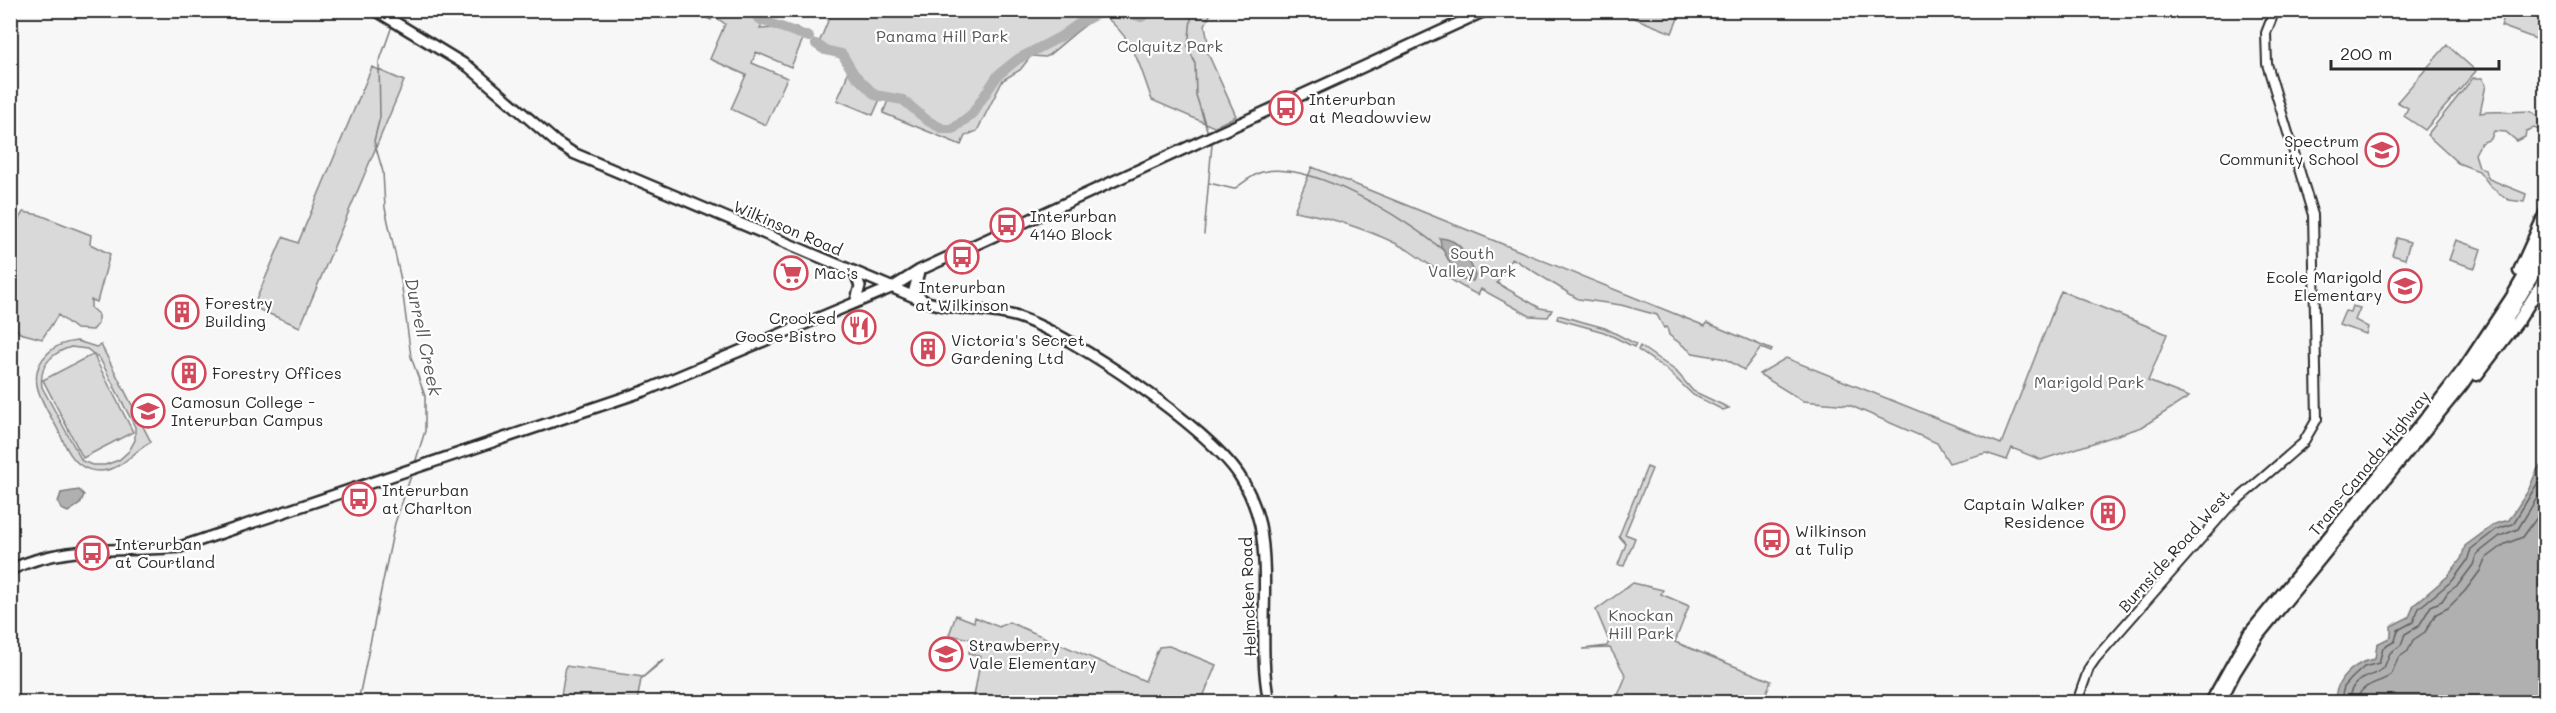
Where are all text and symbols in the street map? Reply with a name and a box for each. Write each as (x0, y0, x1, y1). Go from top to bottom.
park label: Panama Hill Park (876, 25, 1008, 46)
scale bar (2331, 33, 2499, 71)
park label: Colquitz Park (1117, 35, 1223, 56)
text: 200 m (2340, 41, 2392, 65)
place label: Interurban at Meadowview (1309, 88, 1431, 127)
bus stop icon: Interurban at Meadowview (1268, 90, 1304, 126)
place label: Spectrum Community School (2219, 130, 2359, 169)
school or university icon: Spectrum Community School (2364, 132, 2400, 168)
street label: Wilkinson Road (731, 195, 846, 260)
place label: Interurban 4140 Block (1030, 205, 1117, 244)
bus stop icon: Interurban 4140 Block (989, 207, 1025, 243)
bus stop icon: Interurban at Wilkinson (944, 239, 980, 275)
park label: South Valley Park (1428, 242, 1516, 281)
supermarket icon: Mac’s (773, 255, 809, 291)
place label: Mac’s (814, 262, 858, 283)
place label: Ecole Marigold Elementary (2266, 266, 2382, 305)
school or university icon: Ecole Marigold Elementary (2387, 268, 2423, 304)
water label: Durrell Creek (400, 276, 448, 398)
place label: Interurban at Wilkinson (915, 276, 1009, 315)
place label: Forestry Building (205, 292, 273, 331)
building icon: Forestry Building (164, 294, 200, 330)
place label: Crooked Goose Bistro (735, 307, 836, 346)
restaurant icon: Crooked Goose Bistro (841, 309, 877, 345)
place label: Victoria's Secret Gardening Ltd (951, 329, 1085, 368)
building icon: Victoria's Secret Gardening Ltd (910, 331, 946, 367)
building icon: Forestry Offices (171, 355, 207, 391)
place label: Forestry Offices (212, 362, 342, 383)
park label: Marigold Park (2034, 371, 2144, 392)
street label: Trans-Canada Highway (2303, 386, 2434, 540)
place label: Camosun College - Interurban Campus (171, 391, 323, 430)
school or university icon: Camosun College - Interurban Campus (130, 393, 166, 429)
place label: Interurban at Charlton (382, 479, 472, 518)
bus stop icon: Interurban at Charlton (341, 481, 377, 517)
street label: Burnside Road West (2113, 485, 2234, 616)
place label: Captain Walker Residence (1963, 493, 2085, 532)
building icon: Captain Walker Residence (2090, 495, 2126, 531)
place label: Wilkinson at Tulip (1795, 520, 1866, 559)
bus stop icon: Wilkinson at Tulip (1754, 522, 1790, 558)
place label: Interurban at Courtland (115, 533, 215, 572)
bus stop icon: Interurban at Courtland (74, 535, 110, 571)
street label: Helmcken Road (1235, 537, 1260, 657)
park label: Knockan Hill Park (1608, 604, 1674, 643)
place label: Strawberry Vale Elementary (969, 634, 1096, 673)
school or university icon: Strawberry Vale Elementary (928, 636, 964, 672)

